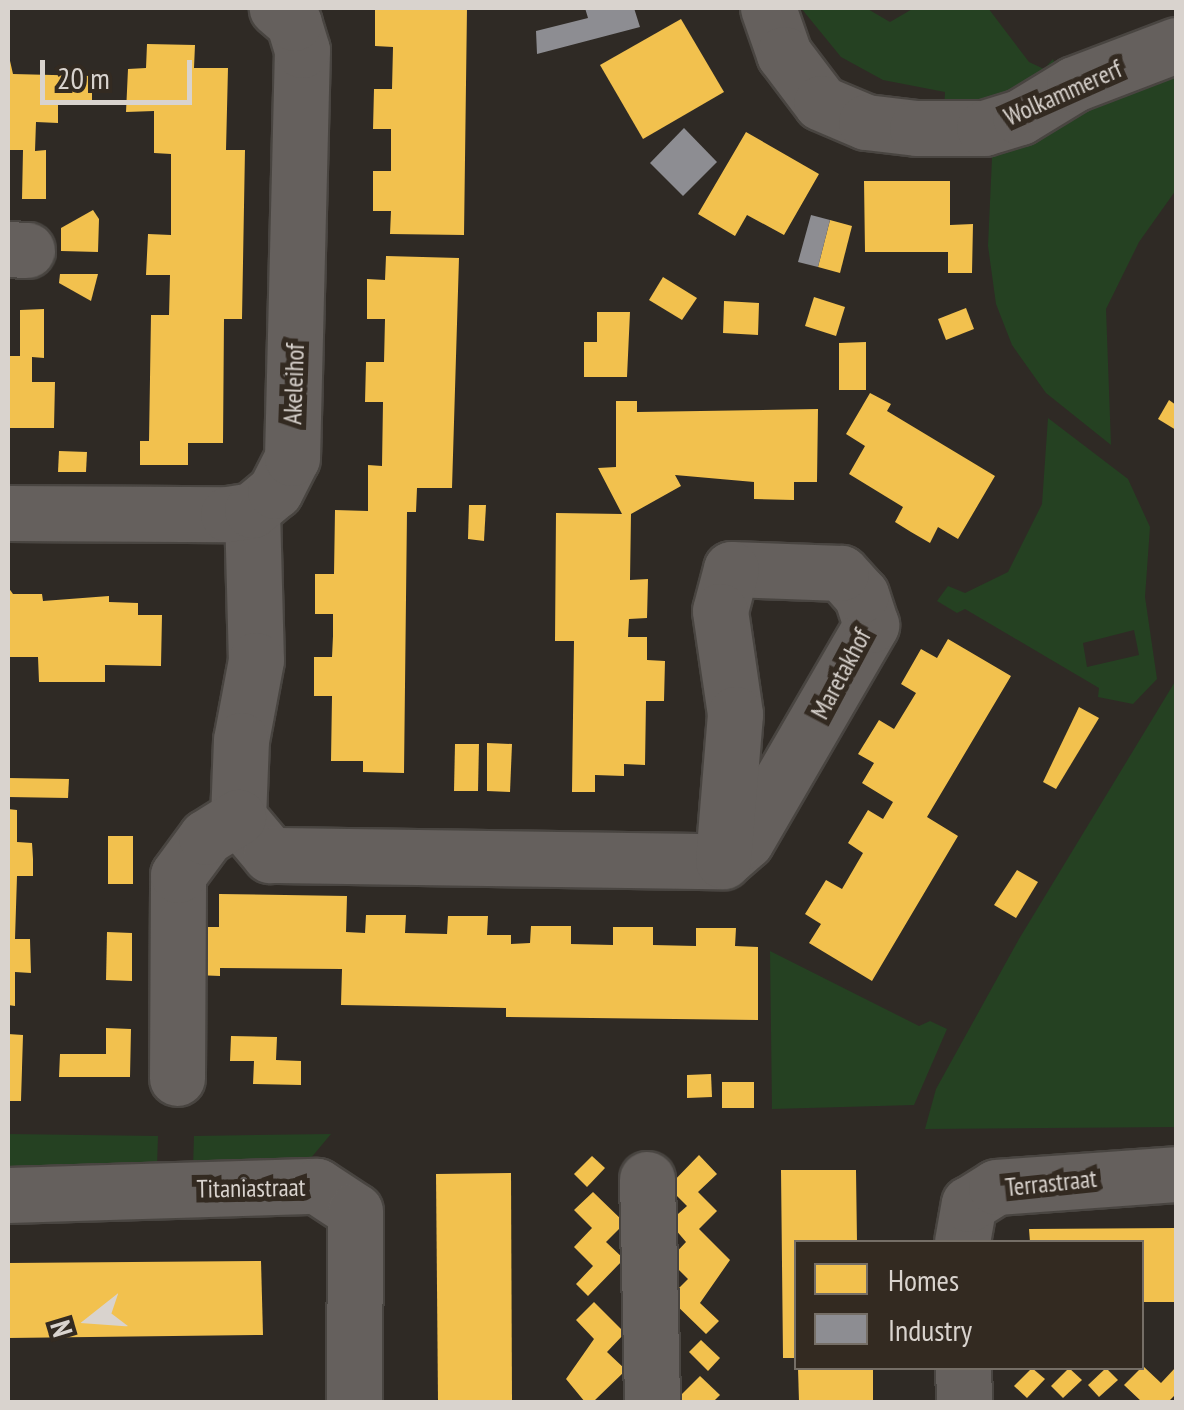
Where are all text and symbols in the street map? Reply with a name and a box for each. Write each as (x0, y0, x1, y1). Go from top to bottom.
scale bar (45, 40, 198, 102)
street label: Wolkammererf (1000, 54, 1126, 132)
text: 20 m (57, 58, 110, 97)
street label: Akeleihof (278, 343, 310, 425)
street label: Maretakhof (805, 624, 877, 724)
street label: Terrastraat (1004, 1163, 1098, 1203)
street label: Titaniastraat (196, 1172, 306, 1204)
legend (794, 1240, 1144, 1370)
text: Homes (888, 1260, 959, 1299)
north arrow (40, 1270, 140, 1370)
text: Industry (888, 1310, 972, 1349)
text: N (41, 1316, 81, 1342)

